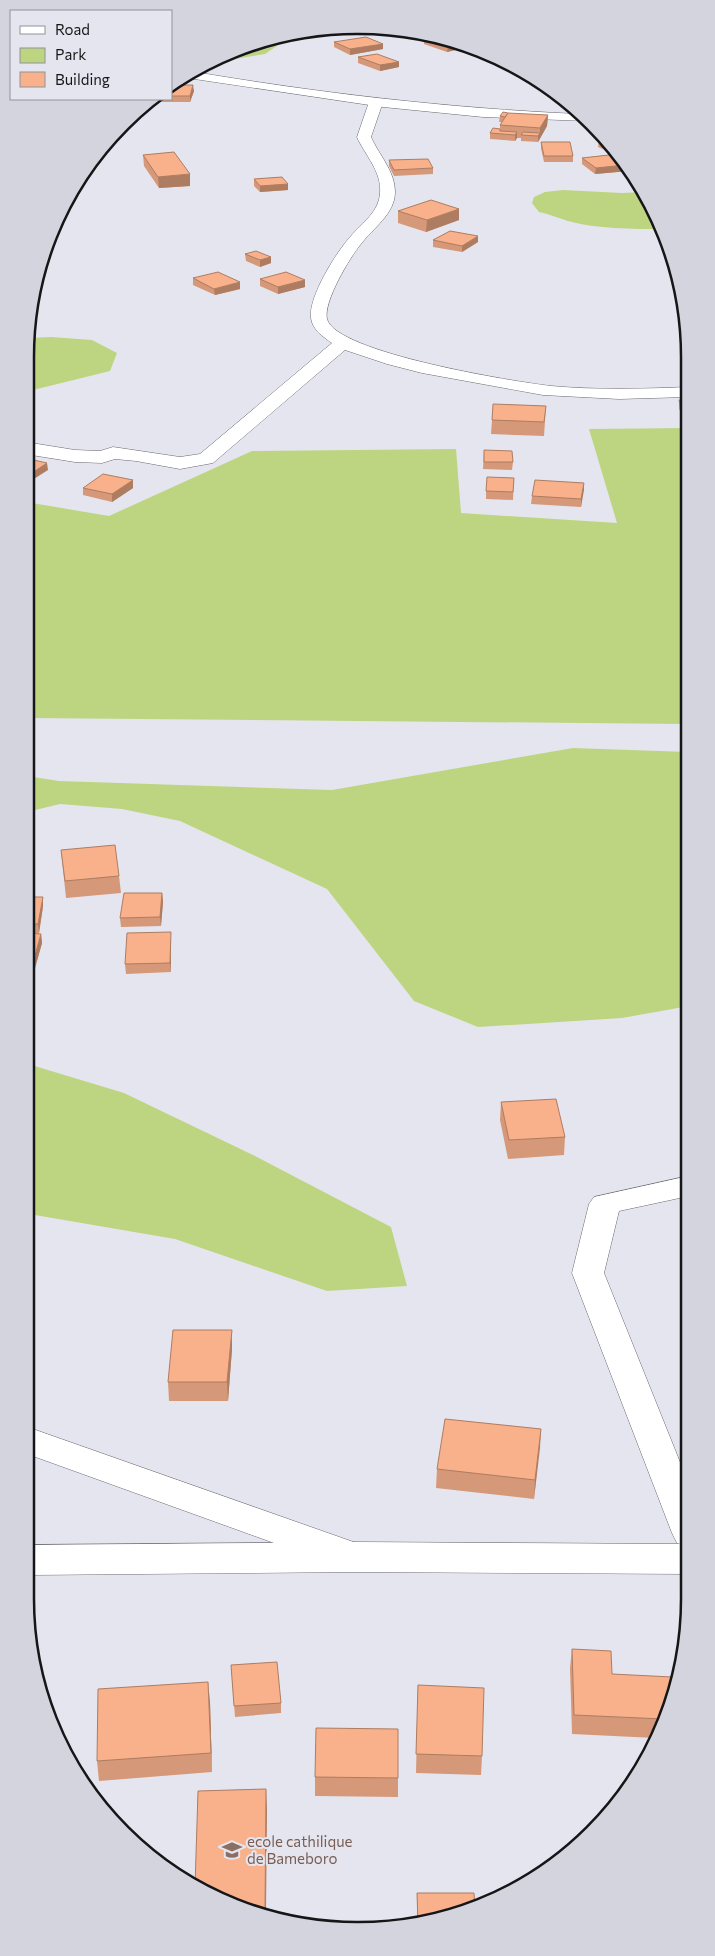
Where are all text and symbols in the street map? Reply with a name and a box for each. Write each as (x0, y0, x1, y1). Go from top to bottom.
legend (10, 10, 172, 100)
text: Road (55, 20, 90, 38)
text: Park (55, 45, 86, 63)
text: Building (55, 70, 110, 88)
place label: ecole cathilique de Bameboro (247, 1832, 353, 1867)
school or university icon: ecole cathilique de Bameboro (221, 1839, 243, 1861)

